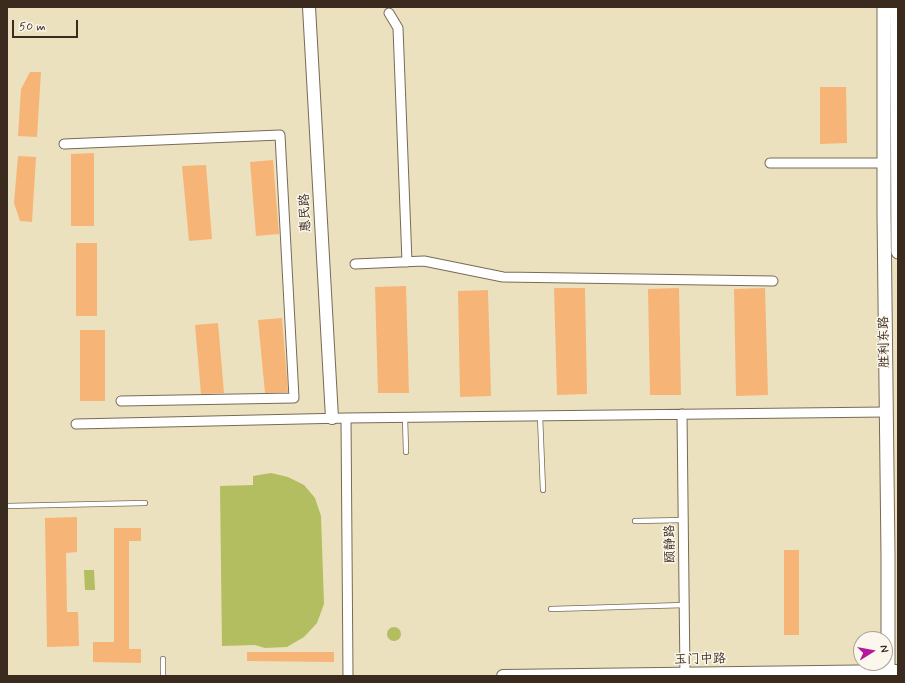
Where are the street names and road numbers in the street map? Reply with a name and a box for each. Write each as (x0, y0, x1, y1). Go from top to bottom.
street label: 惠民路 (297, 193, 315, 233)
street label: 胜利东路 (877, 316, 893, 368)
street label: 颐静路 (663, 524, 679, 564)
street label: 玉门中路 (674, 652, 726, 668)

